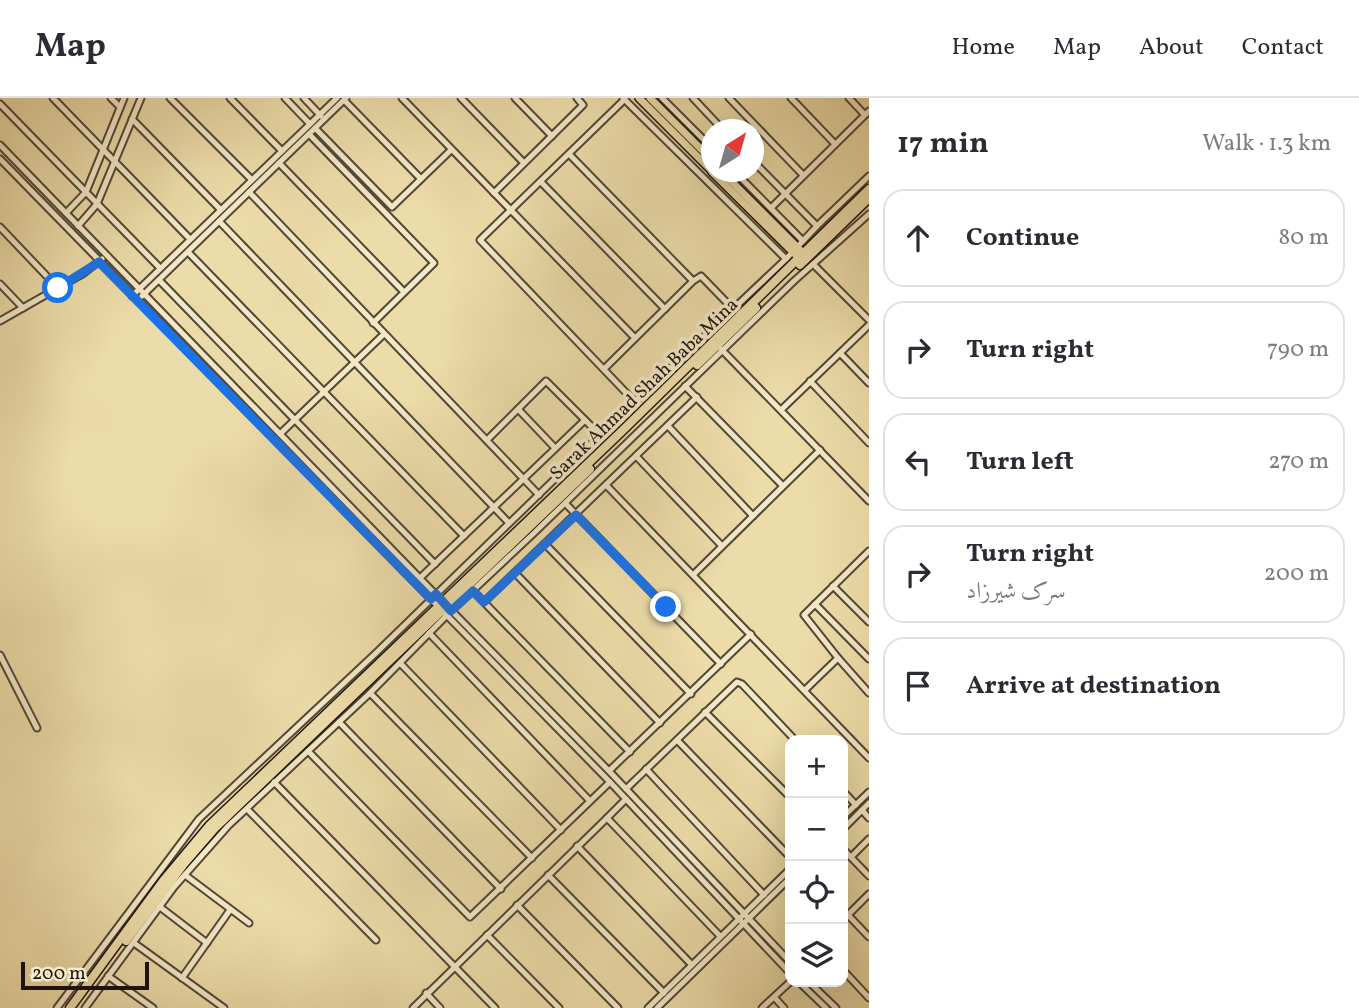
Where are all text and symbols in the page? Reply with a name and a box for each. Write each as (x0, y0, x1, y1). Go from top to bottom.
text: Map (35, 25, 106, 71)
text: Home (951, 31, 1015, 65)
text: Map (1053, 31, 1101, 65)
text: About (1139, 31, 1204, 65)
text: Contact (1242, 31, 1324, 65)
north arrow (701, 119, 764, 182)
text: 17 min (897, 123, 989, 165)
text: Walk · 1.3 km (1202, 128, 1331, 160)
icon: ahead (899, 219, 937, 257)
text: Continue (966, 220, 1079, 256)
text: 80 m (1279, 222, 1329, 254)
route start (42, 272, 73, 303)
street label: Sarak Ahmad Shah Baba Mina (545, 292, 744, 487)
icon: right (899, 331, 937, 369)
text: Turn right (966, 332, 1094, 368)
text: 790 m (1267, 334, 1329, 366)
icon: left (899, 443, 937, 481)
text: Turn left (966, 444, 1074, 480)
text: 270 m (1268, 446, 1329, 478)
text: Turn right (966, 536, 1094, 572)
icon: right (899, 555, 937, 593)
text: 200 m (1264, 558, 1329, 590)
text: سرک شیرزاد (966, 576, 1066, 608)
route end (650, 591, 681, 622)
icon: arrive (899, 667, 937, 705)
text: Arrive at destination (966, 668, 1221, 704)
map controls (785, 735, 848, 987)
button: + (785, 735, 848, 798)
button: − (785, 798, 848, 861)
button: locate (785, 861, 848, 924)
button: layers (785, 924, 848, 987)
scale bar (21, 959, 149, 991)
text: 200 m (32, 961, 86, 987)

